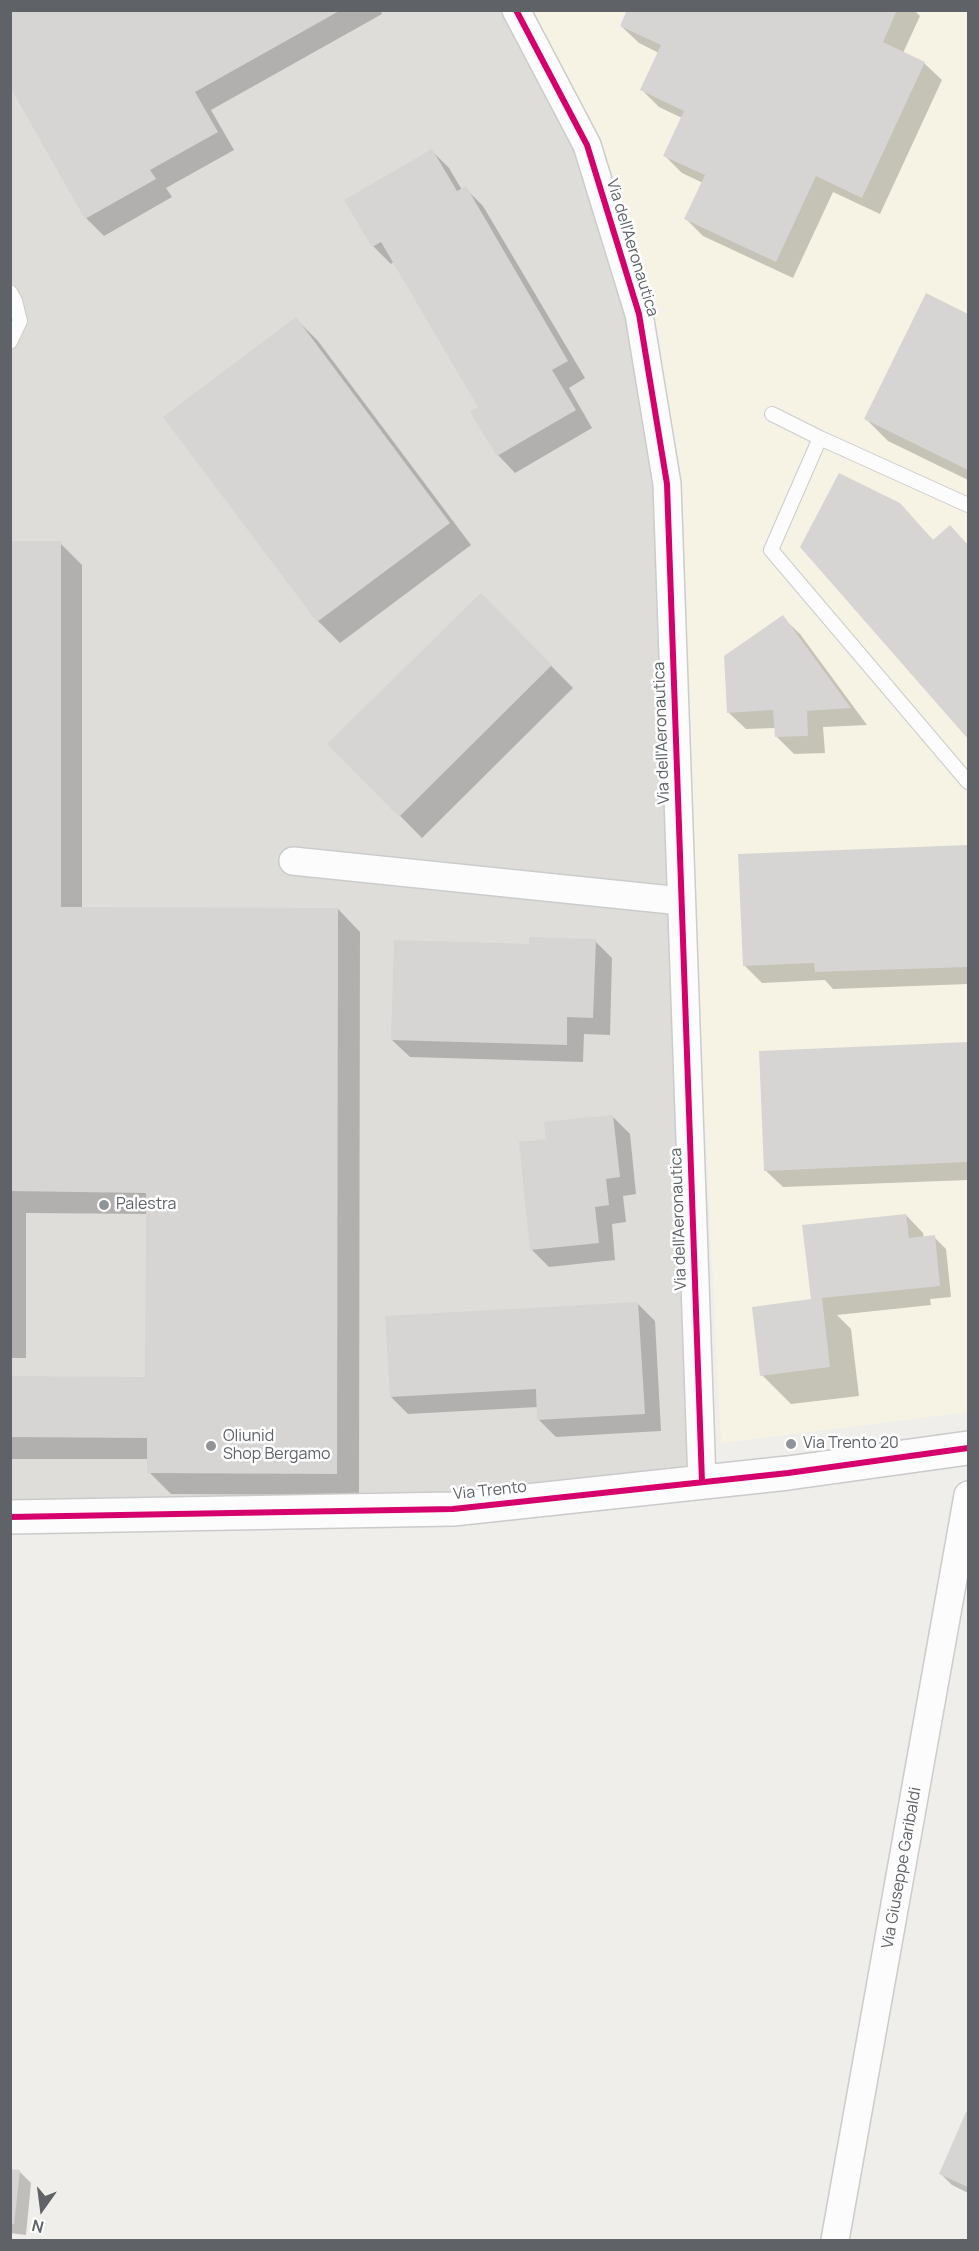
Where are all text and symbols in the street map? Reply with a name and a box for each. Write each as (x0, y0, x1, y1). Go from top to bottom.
street label: Via dell'Aeronautica (602, 177, 662, 319)
street label: Via dell'Aeronautica (650, 661, 674, 805)
street label: Via dell'Aeronautica (667, 1147, 691, 1291)
place label: Palestra (116, 1195, 176, 1215)
marker: Palestra (97, 1198, 111, 1212)
place label: Oliunid Shop Bergamo (223, 1427, 330, 1465)
place label: Via Trento 20 (803, 1434, 899, 1454)
marker: Via Trento 20 (784, 1437, 798, 1451)
marker: Oliunid Shop Bergamo (204, 1439, 218, 1453)
street label: Via Trento (452, 1478, 528, 1504)
street label: Via Giuseppe Garibaldi (878, 1786, 926, 1950)
north arrow (12, 2179, 72, 2239)
text: N (29, 2214, 46, 2239)

